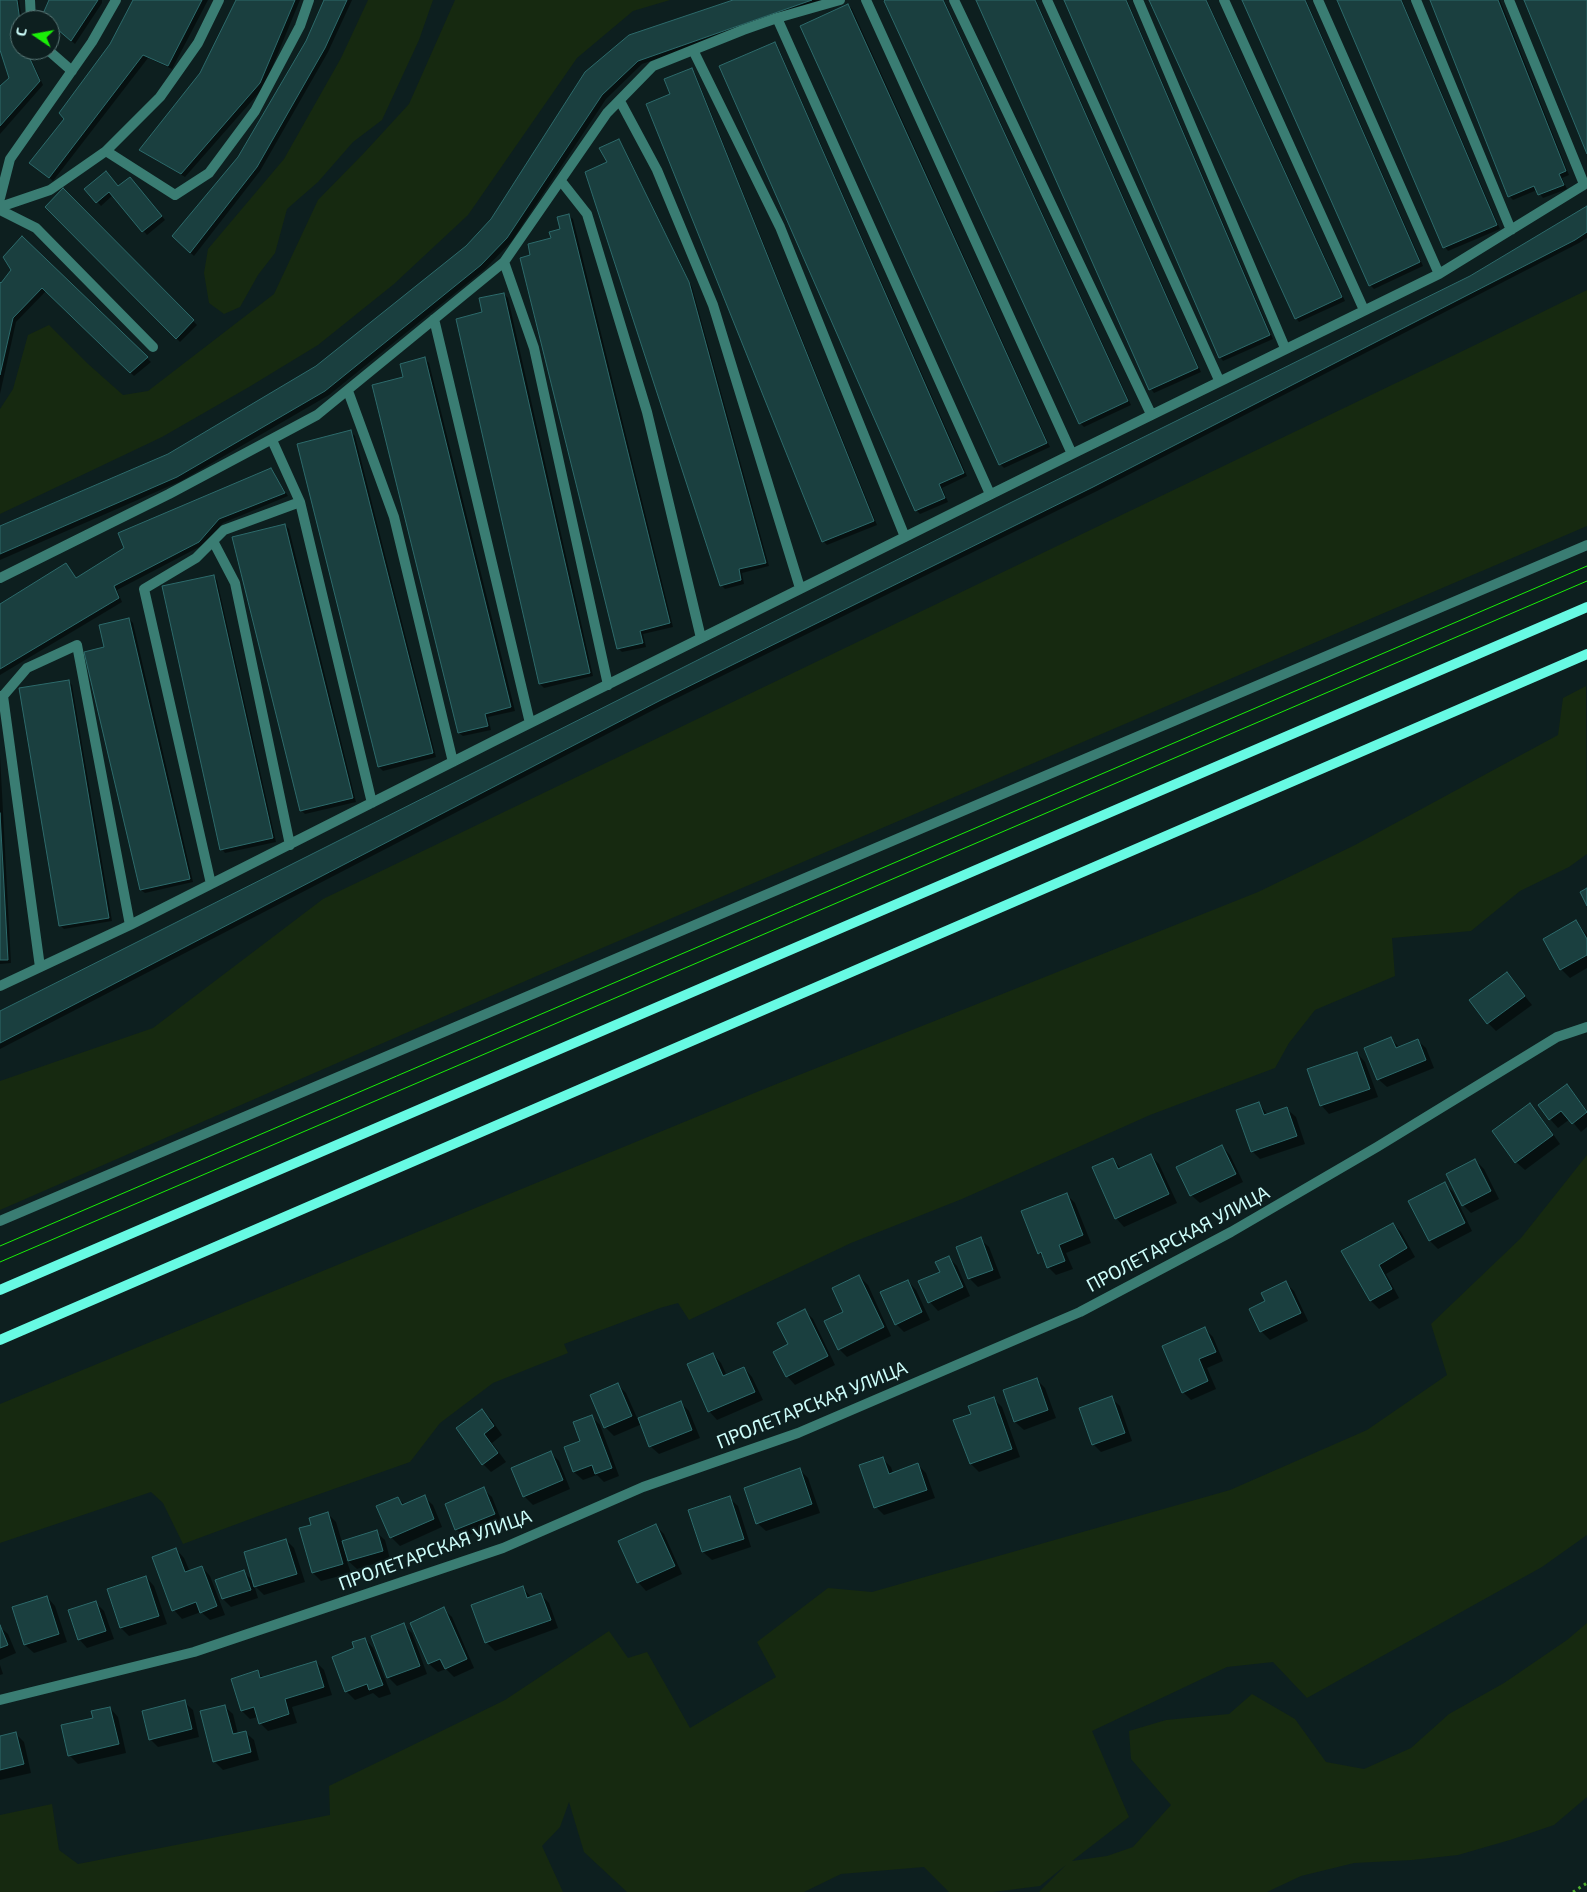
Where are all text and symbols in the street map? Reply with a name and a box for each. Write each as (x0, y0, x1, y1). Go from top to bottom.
north arrow (10, 10, 60, 60)
text: С (12, 26, 30, 38)
street label: ПРОЛЕТАРСКАЯ УЛИЦА (1083, 1181, 1273, 1297)
street label: ПРОЛЕТАРСКАЯ УЛИЦА (713, 1356, 911, 1454)
street label: ПРОЛЕТАРСКАЯ УЛИЦА (335, 1504, 535, 1596)

